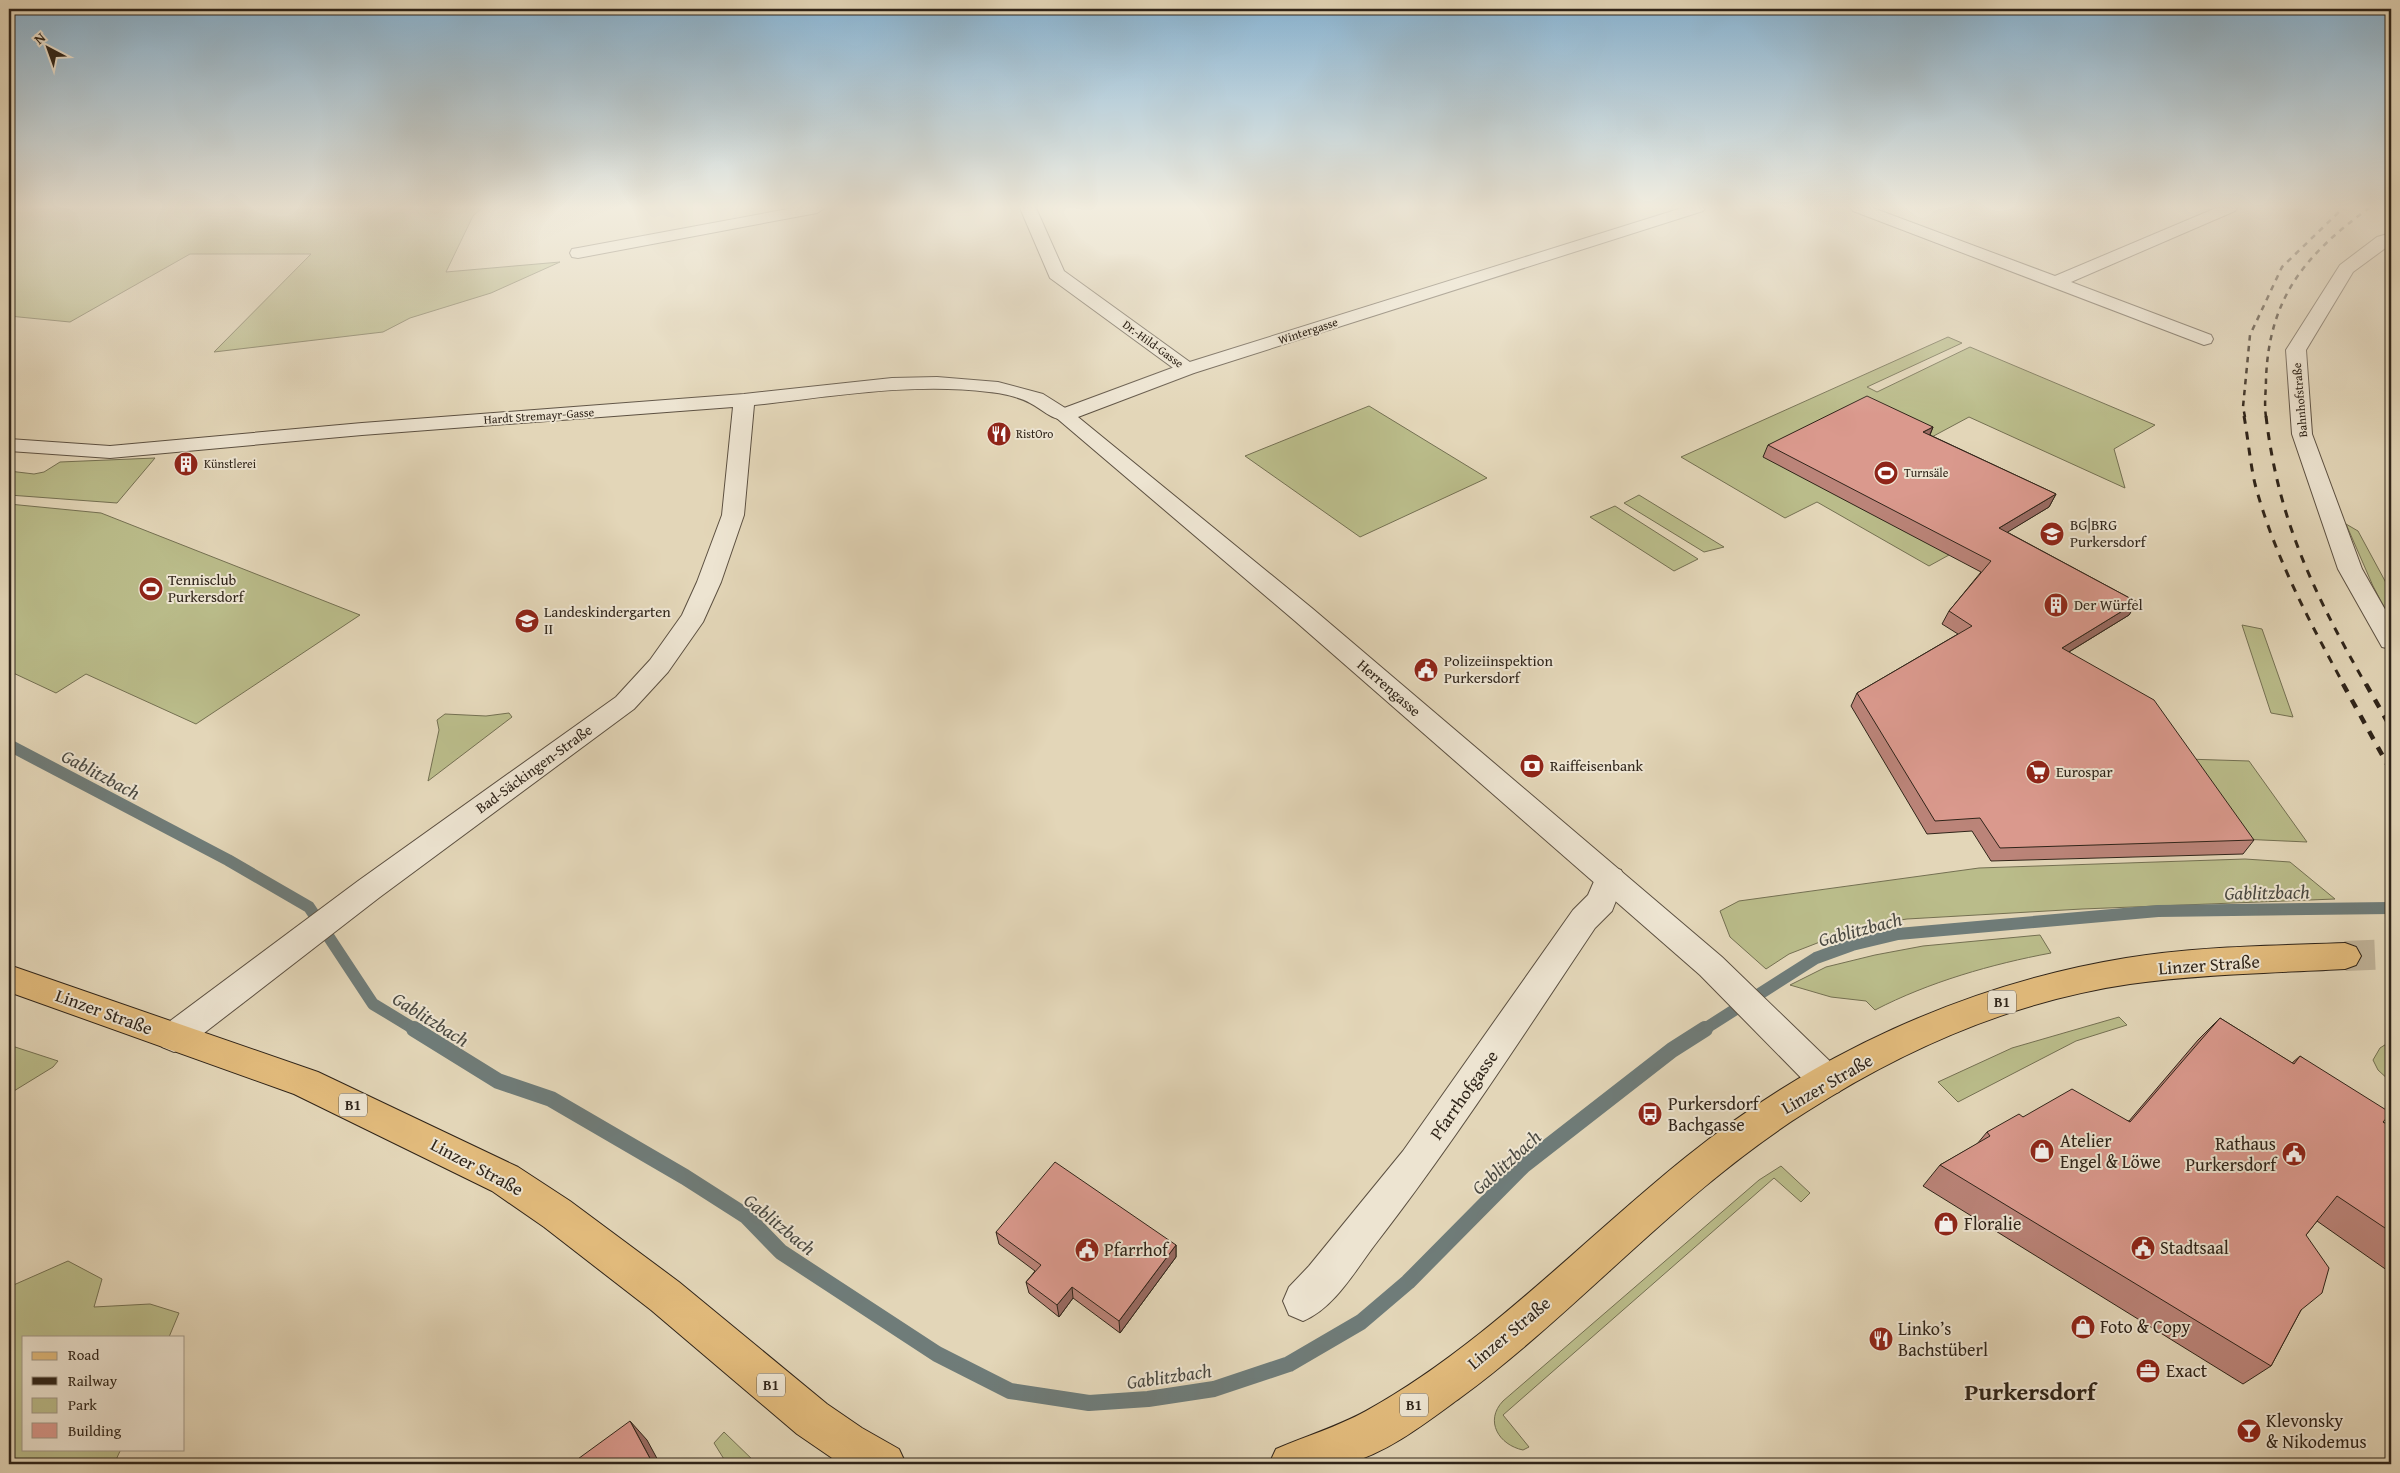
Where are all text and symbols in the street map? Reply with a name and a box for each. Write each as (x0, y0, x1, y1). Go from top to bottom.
north arrow (22, 22, 72, 72)
text: N (29, 27, 50, 49)
street label: Wintergasse (1276, 313, 1340, 348)
street label: Dr.-Hild-Gasse (1119, 316, 1188, 372)
street label: Bahnhofstraße (2288, 362, 2311, 438)
street label: Hardt Stremayr-Gasse (483, 403, 595, 428)
restaurant icon: RistOro (986, 421, 1012, 447)
place label: RistOro (1016, 425, 1053, 442)
building icon: Künstlerei (173, 451, 199, 477)
place label: Künstlerei (204, 455, 257, 472)
sports icon: Turnsäle (1873, 460, 1899, 486)
place label: Turnsäle (1904, 464, 1949, 481)
place label: BG|BRG Purkersdorf (2070, 514, 2148, 552)
school or university icon: BG|BRG Purkersdorf (2039, 521, 2065, 547)
place label: Tennisclub Purkersdorf (168, 569, 246, 607)
sports icon: Tennisclub Purkersdorf (138, 576, 164, 602)
building icon: Der Würfel (2043, 592, 2069, 618)
place label: Der Würfel (2074, 594, 2143, 615)
place label: Landeskindergarten II (544, 601, 671, 639)
school or university icon: Landeskindergarten II (514, 608, 540, 634)
place label: Polizeiinspektion Purkersdorf (1444, 650, 1553, 688)
street label: Herrengasse (1353, 654, 1426, 721)
public building icon: Polizeiinspektion Purkersdorf (1413, 657, 1439, 683)
street label: Bad-Säckingen-Straße (471, 719, 596, 818)
water label: Gablitzbach (57, 742, 146, 807)
bank icon: Raiffeisenbank (1519, 753, 1545, 779)
place label: Raiffeisenbank (1550, 755, 1643, 776)
supermarket icon: Eurospar (2025, 759, 2051, 785)
place label: Eurospar (2056, 761, 2113, 782)
water label: Gablitzbach (2224, 877, 2310, 907)
water label: Gablitzbach (1815, 904, 1905, 954)
street label: Linzer Straße (2157, 947, 2261, 982)
street label: Linzer Straße (52, 981, 156, 1042)
water label: Gablitzbach (387, 984, 475, 1054)
road number: B1 (1988, 990, 2016, 1014)
street label: Pfarrhofgasse (1423, 1044, 1504, 1145)
street label: Linzer Straße (1776, 1046, 1877, 1121)
place label: Purkersdorf Bachgasse (1668, 1090, 1761, 1138)
road number: B1 (339, 1094, 367, 1116)
bus stop icon: Purkersdorf Bachgasse (1637, 1101, 1663, 1127)
water label: Gablitzbach (1465, 1123, 1547, 1201)
place label: Atelier Engel & Löwe (2060, 1127, 2161, 1175)
place label: Rathaus Purkersdorf (2185, 1130, 2278, 1178)
street label: Linzer Straße (426, 1131, 528, 1202)
shop icon: Atelier Engel & Löwe (2029, 1138, 2055, 1164)
public building icon: Rathaus Purkersdorf (2281, 1141, 2307, 1167)
water label: Gablitzbach (738, 1186, 822, 1262)
place label: Floralie (1964, 1210, 2021, 1237)
shop icon: Floralie (1933, 1211, 1959, 1237)
place label: Stadtsaal (2160, 1234, 2229, 1261)
public building icon: Stadtsaal (2130, 1235, 2156, 1261)
place label: Pfarrhof (1104, 1236, 1170, 1263)
public building icon: Pfarrhof (1074, 1237, 1100, 1263)
street label: Linzer Straße (1461, 1290, 1556, 1376)
place label: Foto & Copy (2100, 1313, 2191, 1340)
shop icon: Foto & Copy (2070, 1314, 2096, 1340)
place label: Linko’s Bachstüberl (1898, 1315, 1988, 1363)
restaurant icon: Linko’s Bachstüberl (1868, 1326, 1894, 1352)
legend (22, 1336, 185, 1450)
text: Road (68, 1344, 99, 1365)
water label: Gablitzbach (1125, 1356, 1214, 1396)
place label: Exact (2166, 1357, 2208, 1384)
office icon: Exact (2135, 1358, 2161, 1384)
text: Railway (68, 1370, 118, 1391)
road number: B1 (757, 1374, 785, 1396)
district label: Purkersdorf (1965, 1374, 2098, 1409)
text: Park (68, 1394, 97, 1415)
road number: B1 (1400, 1394, 1428, 1416)
place label: Klevonsky & Nikodemus (2266, 1407, 2367, 1455)
bar icon: Klevonsky & Nikodemus (2236, 1418, 2262, 1444)
text: Building (68, 1420, 122, 1441)

